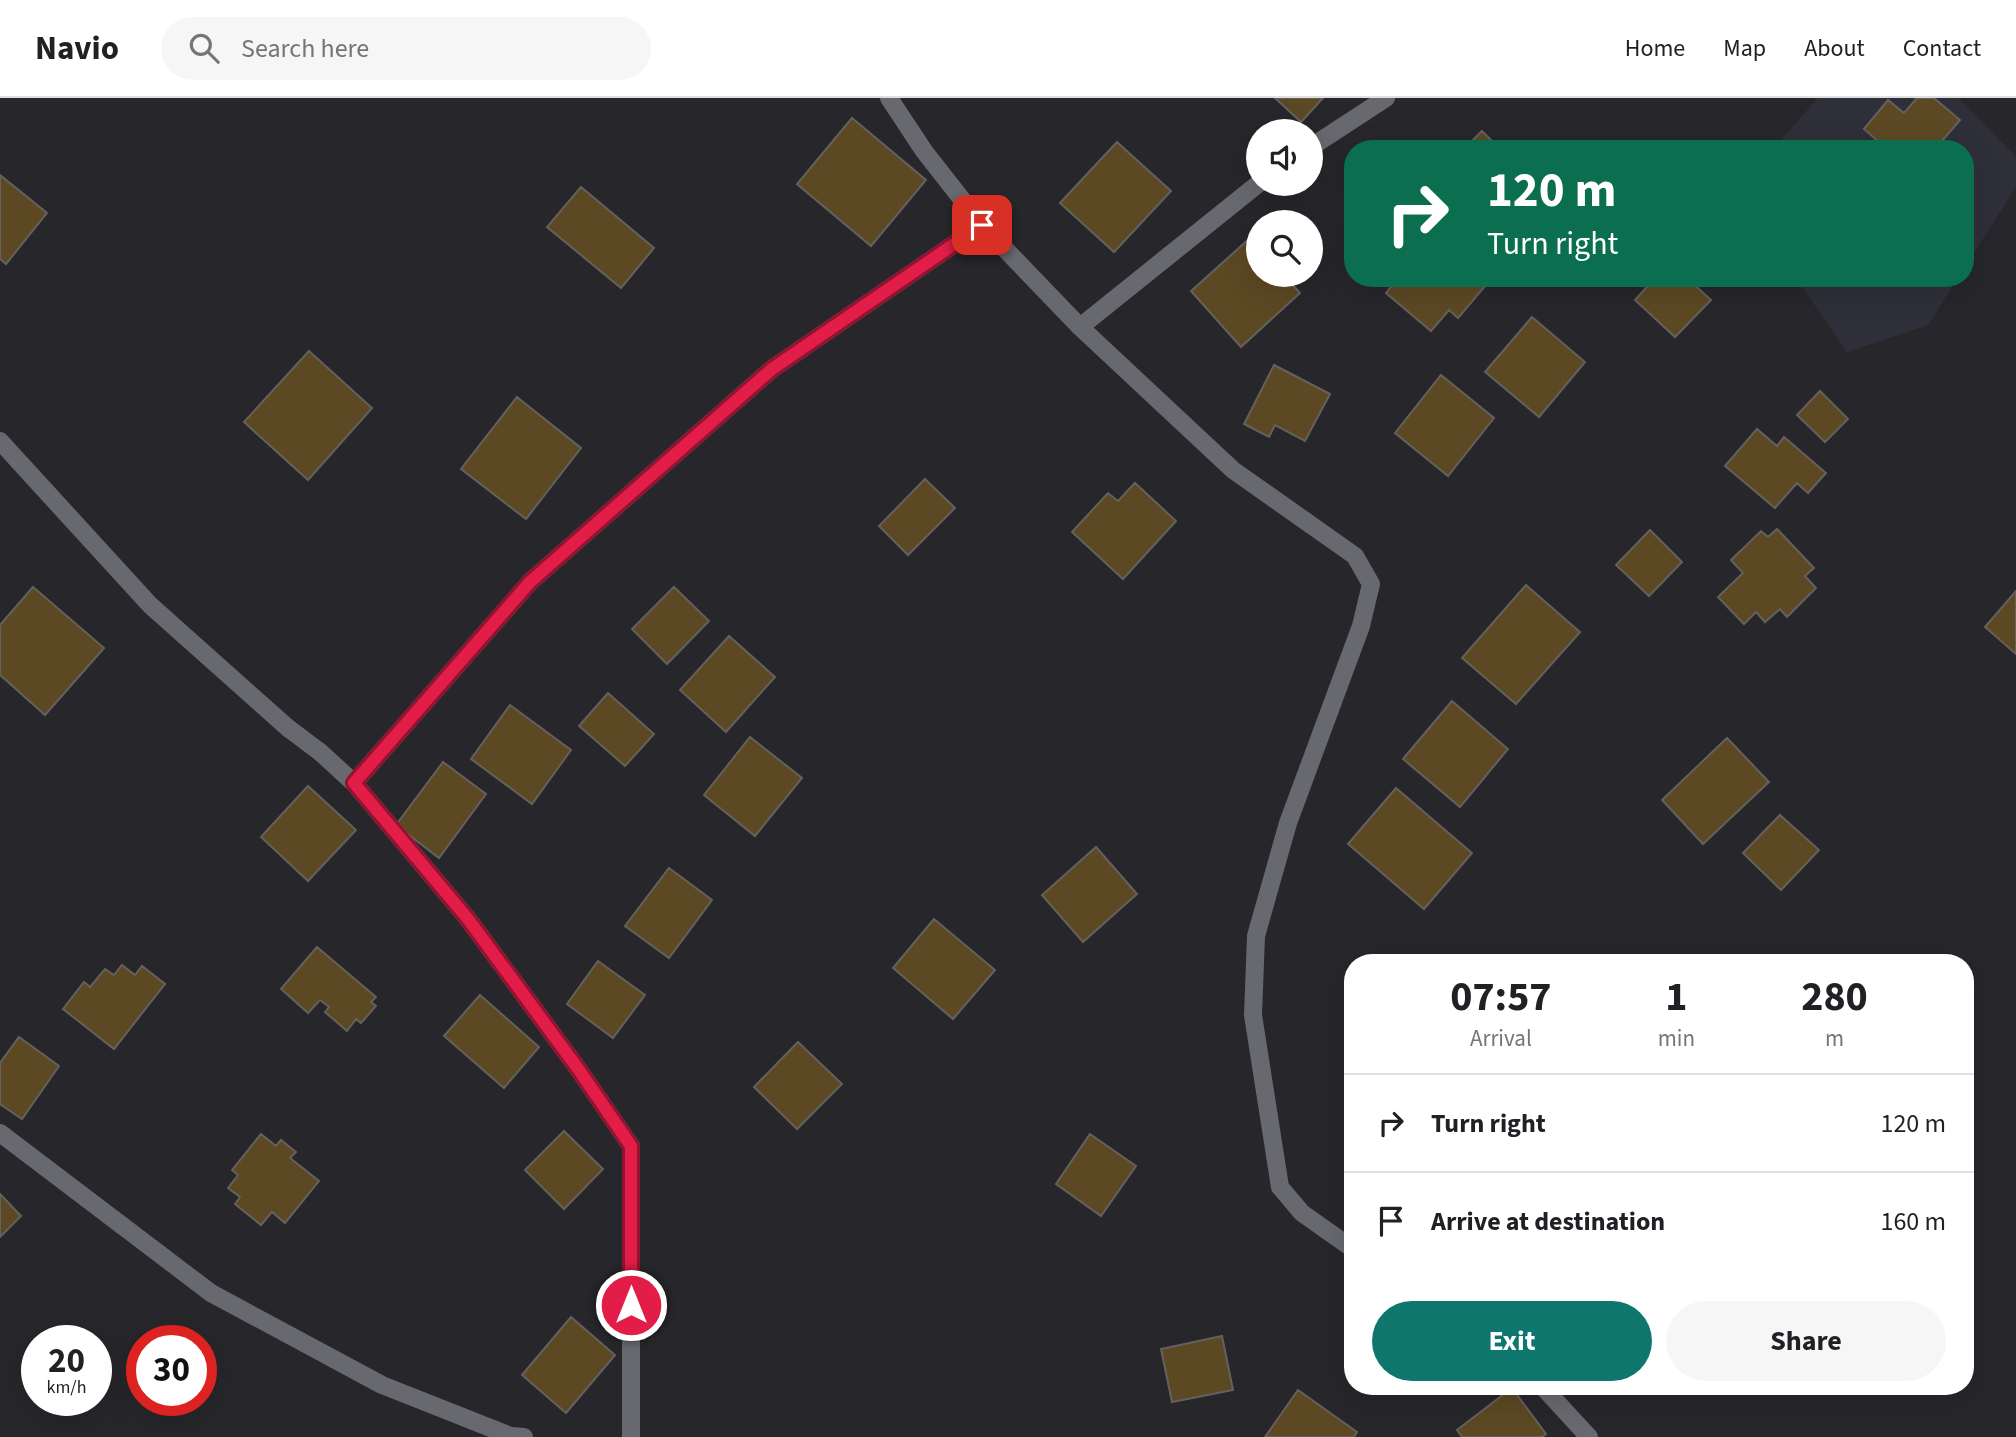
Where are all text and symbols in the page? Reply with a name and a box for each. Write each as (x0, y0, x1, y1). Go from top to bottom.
search box (161, 17, 651, 80)
text: Navio (35, 25, 119, 72)
icon: search (185, 29, 223, 67)
text: Search here (241, 30, 369, 67)
text: Home (1625, 31, 1685, 66)
text: Map (1723, 31, 1766, 66)
text: About (1804, 31, 1865, 66)
text: Contact (1903, 31, 1981, 66)
map controls (1246, 119, 1323, 287)
button: sound (1246, 119, 1323, 196)
text: 120 m (1487, 156, 1616, 226)
icon: right (1372, 168, 1463, 259)
pin (952, 195, 1012, 255)
icon: arrive (963, 206, 1001, 244)
button: search (1246, 210, 1323, 287)
text: Turn right (1487, 221, 1618, 267)
text: 07:57 (1450, 967, 1552, 1027)
text: 1 (1665, 967, 1687, 1027)
text: 280 (1801, 967, 1868, 1027)
text: Arrival (1470, 1022, 1532, 1055)
text: min (1658, 1022, 1695, 1055)
text: m (1825, 1022, 1844, 1055)
icon: right (1372, 1104, 1410, 1142)
text: Turn right (1431, 1105, 1546, 1142)
text: 120 m (1880, 1105, 1946, 1142)
icon: arrive (1372, 1202, 1410, 1240)
text: Arrive at destination (1431, 1203, 1665, 1240)
text: 160 m (1880, 1203, 1946, 1240)
position arrow (594, 1268, 668, 1342)
button: Exit (1372, 1301, 1652, 1381)
button: Share (1666, 1301, 1946, 1381)
speed limit sign: 30 (126, 1325, 217, 1416)
text: 20 (48, 1336, 85, 1386)
text: km/h (47, 1375, 86, 1400)

